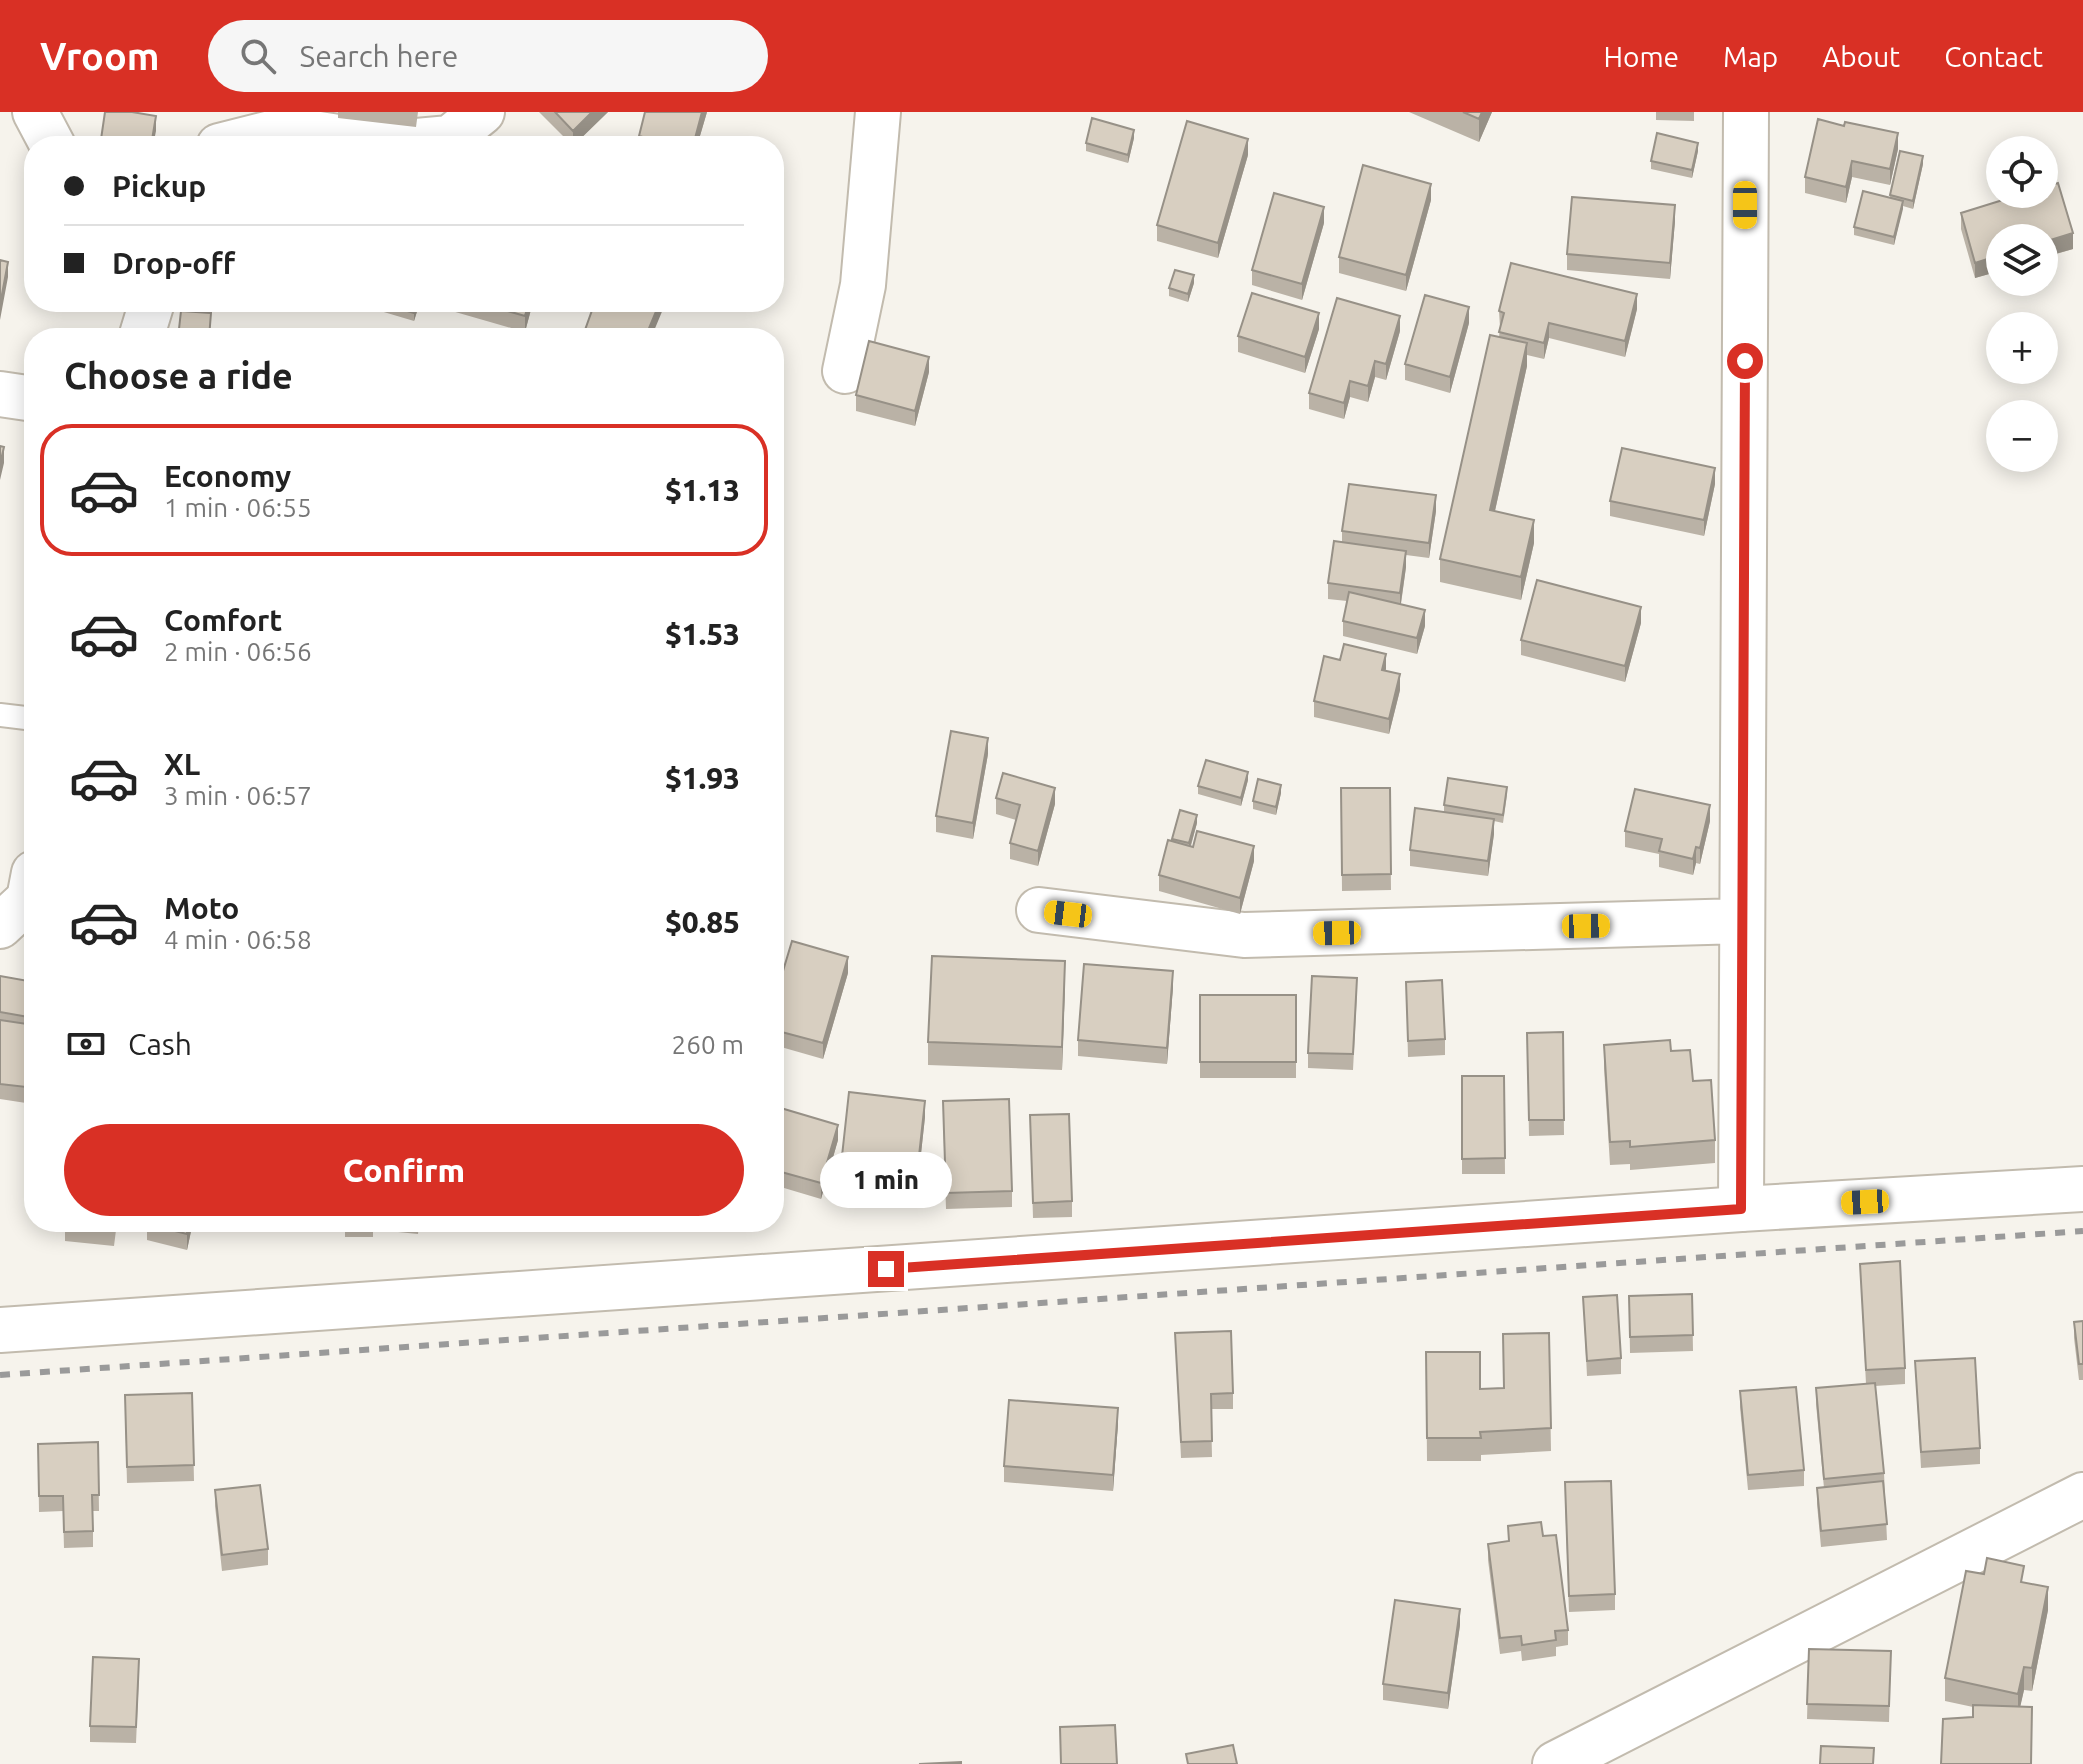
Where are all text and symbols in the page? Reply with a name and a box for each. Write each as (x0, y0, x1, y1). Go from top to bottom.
search box (208, 20, 768, 92)
icon: search (236, 34, 280, 78)
text: Vroom (40, 35, 160, 77)
text: Search here (300, 39, 458, 73)
text: Home (1604, 41, 1679, 72)
text: Map (1723, 41, 1778, 72)
text: About (1822, 41, 1900, 72)
text: Contact (1944, 41, 2043, 72)
map controls (1986, 136, 2058, 472)
button: locate (1986, 136, 2058, 208)
text: Pickup (112, 169, 206, 203)
car (1733, 181, 1757, 229)
button: layers (1986, 224, 2058, 296)
text: Drop-off (112, 246, 235, 280)
button: + (1986, 312, 2058, 384)
route start (1727, 343, 1763, 379)
text: Choose a ride (64, 355, 293, 396)
button: − (1986, 400, 2058, 472)
icon: car (68, 454, 140, 526)
text: Economy (164, 459, 291, 493)
text: $1.13 (665, 473, 740, 507)
text: 1 min · 06:55 (164, 493, 312, 522)
icon: car (68, 598, 140, 670)
text: Comfort (164, 603, 282, 637)
text: $1.53 (665, 617, 740, 651)
text: 2 min · 06:56 (164, 637, 312, 666)
icon: car (68, 742, 140, 814)
text: XL (164, 747, 200, 781)
text: $1.93 (665, 761, 740, 795)
text: 3 min · 06:57 (164, 781, 312, 810)
icon: car (68, 886, 140, 958)
text: Moto (164, 891, 239, 925)
car (1043, 899, 1093, 929)
text: $0.85 (665, 905, 740, 939)
car (1562, 914, 1610, 938)
car (1313, 921, 1361, 945)
text: 4 min · 06:58 (164, 925, 312, 954)
icon: cash (64, 1022, 108, 1066)
text: Cash (128, 1027, 192, 1061)
text: 260 m (672, 1030, 744, 1059)
button: Confirm (64, 1124, 744, 1216)
callout: 1 min (820, 1153, 952, 1209)
text: 1 min (853, 1165, 919, 1194)
car (1840, 1189, 1890, 1215)
route end (868, 1251, 904, 1287)

